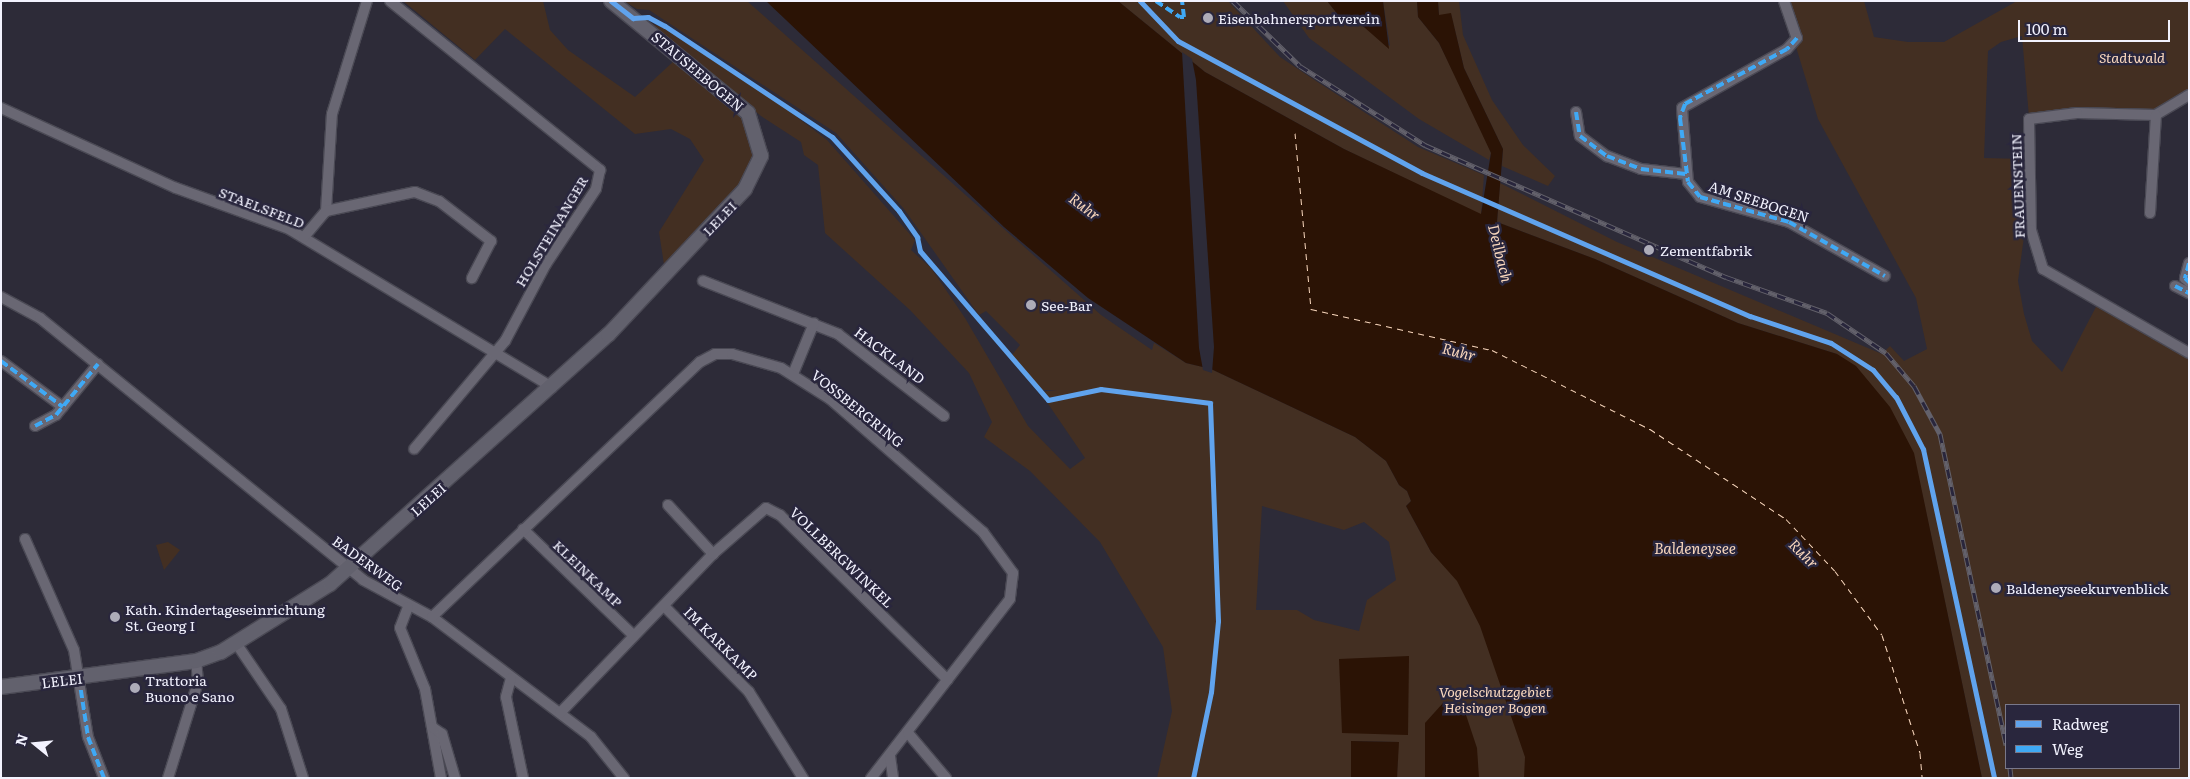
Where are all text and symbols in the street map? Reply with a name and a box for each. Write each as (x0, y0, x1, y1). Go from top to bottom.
place label: Eisenbahnersportverein (1218, 10, 1380, 26)
scale bar (2020, 10, 2172, 42)
marker: Eisenbahnersportverein (1202, 12, 1214, 24)
text: 100 m (2026, 17, 2067, 40)
street label: STAUSEEBOGEN (649, 28, 747, 114)
park label: Stadtwald (2099, 49, 2165, 65)
street label: FRAUENSTEIN (2007, 133, 2027, 239)
street label: HOLSTEINANGER (511, 172, 591, 290)
street label: AM SEEBOGEN (1707, 177, 1811, 225)
street label: STAELSFELD (217, 183, 307, 231)
water label: Ruhr (1066, 189, 1104, 223)
street label: LELEI (699, 197, 739, 239)
water label: Deilbach (1485, 222, 1517, 284)
place label: Zementfabrik (1660, 242, 1752, 258)
marker: Zementfabrik (1642, 243, 1656, 257)
place label: See-Bar (1041, 297, 1092, 313)
marker: See-Bar (1025, 299, 1037, 311)
street label: HACKLAND (852, 323, 928, 387)
water label: Ruhr (1440, 338, 1478, 364)
street label: VOSSBERGRING (809, 366, 907, 450)
street label: LELEI (407, 479, 449, 519)
street label: VOLLBERGWINKEL (787, 503, 897, 611)
street label: BADERWEG (330, 532, 406, 594)
water label: Ruhr (1786, 535, 1822, 571)
street label: KLEINKAMP (550, 536, 626, 610)
water label: Baldeneysee (1654, 539, 1736, 557)
place label: Baldeneyseekurvenblick (2006, 580, 2168, 596)
marker: Baldeneyseekurvenblick (1990, 582, 2002, 594)
place label: Kath. Kindertageseinrichtung St. Georg I (125, 601, 325, 634)
street label: IM KARKAMP (681, 603, 761, 683)
marker: Kath. Kindertageseinrichtung St. Georg I (109, 611, 121, 623)
street label: LELEI (40, 669, 84, 691)
place label: Trattoria Buono e Sano (145, 672, 234, 704)
marker: Trattoria Buono e Sano (129, 682, 141, 694)
park label: Vogelschutzgebiet Heisinger Bogen (1439, 683, 1551, 716)
legend (2005, 704, 2180, 769)
text: Radweg (2052, 712, 2108, 735)
north arrow (10, 719, 60, 769)
text: N (9, 731, 32, 748)
text: Weg (2052, 737, 2083, 760)

